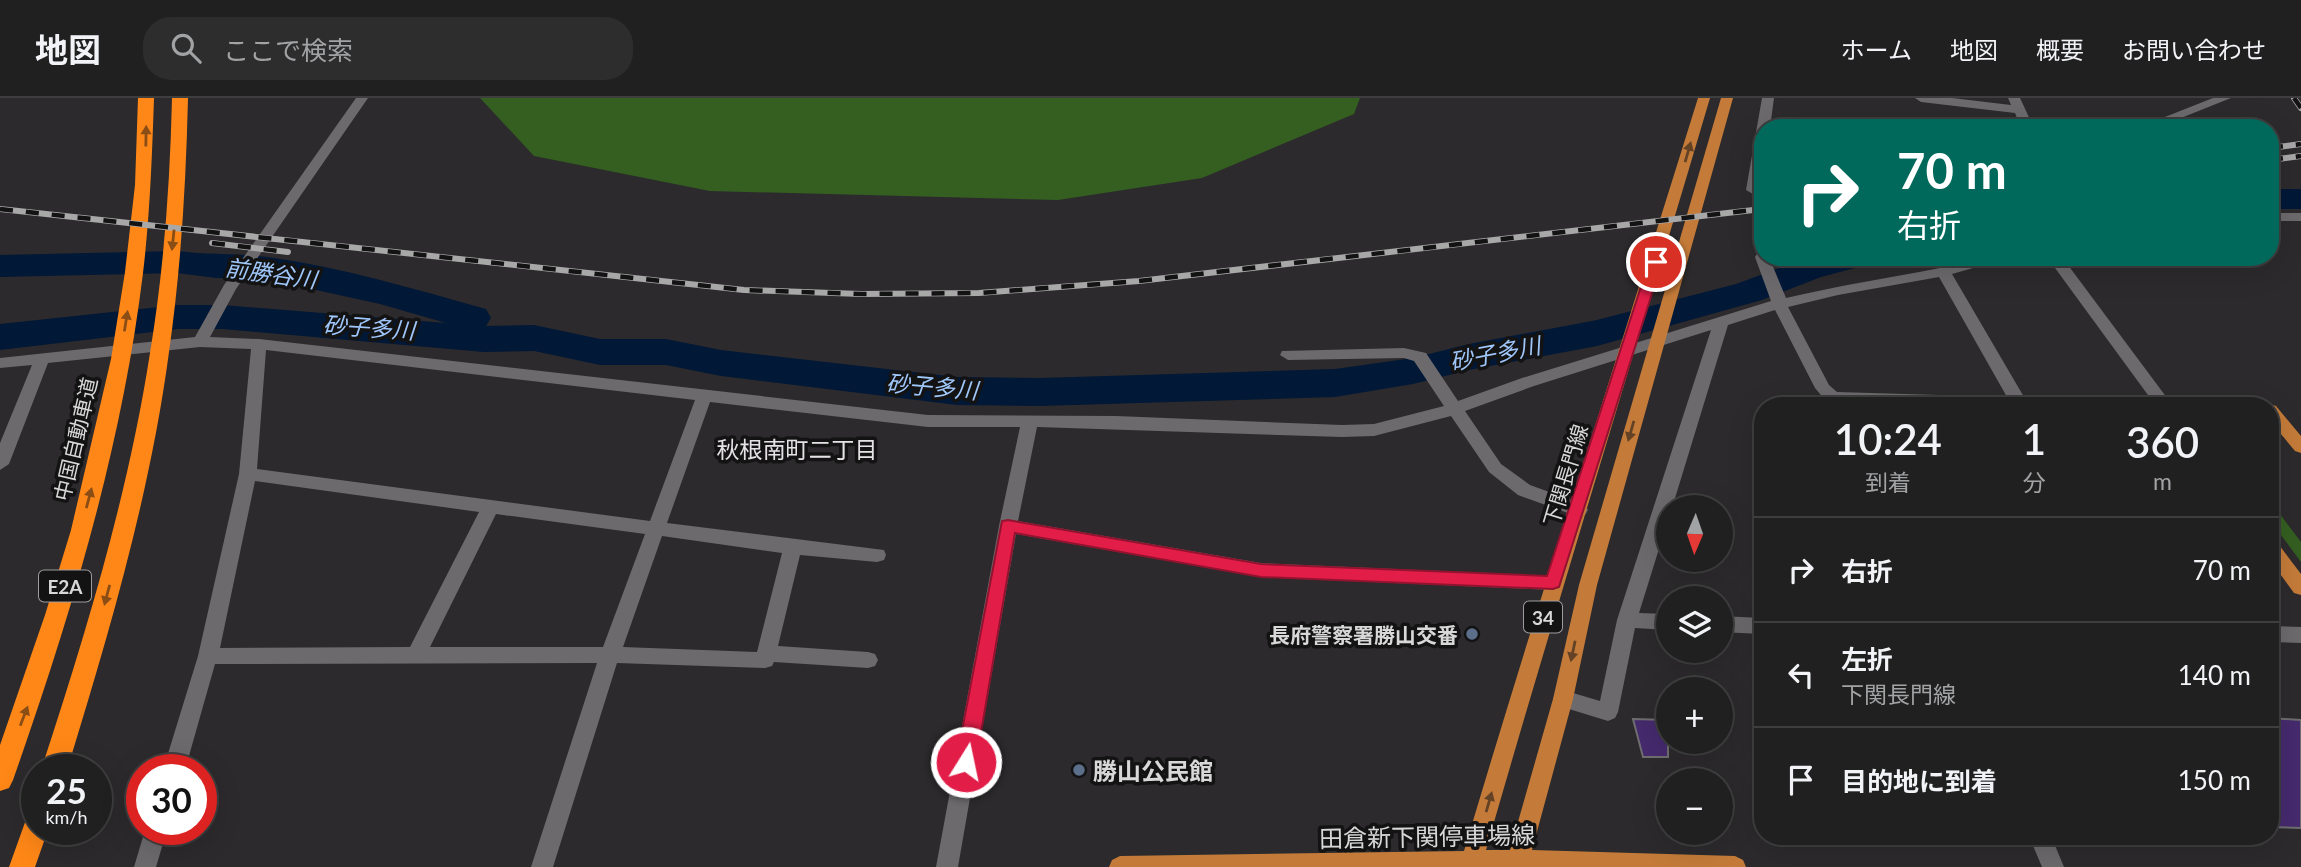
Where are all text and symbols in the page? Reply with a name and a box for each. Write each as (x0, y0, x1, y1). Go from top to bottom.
search box (143, 17, 633, 80)
text: 地図 (35, 29, 101, 69)
icon: search (167, 29, 205, 67)
text: ここで検索 (223, 34, 353, 66)
text: ホーム (1841, 35, 1912, 64)
text: 地図 (1950, 35, 1998, 64)
text: 概要 (2036, 35, 2084, 64)
text: お問い合わせ (2122, 35, 2266, 64)
one-way arrow (140, 125, 152, 147)
one-way arrow (1684, 141, 1694, 162)
text: 70 m (1897, 141, 2007, 199)
icon: right (1782, 147, 1873, 238)
text: 右折 (1897, 205, 1961, 244)
one-way arrow (168, 229, 179, 251)
pin (1626, 232, 1686, 292)
icon: arrive (1637, 243, 1675, 281)
water label: 前勝谷川 (223, 253, 321, 294)
one-way arrow (121, 310, 132, 332)
water label: 砂子多川 (322, 310, 419, 344)
water label: 砂子多川 (1447, 330, 1546, 376)
water label: 砂子多川 (885, 368, 982, 404)
street label: 中国自動車道 (49, 375, 101, 503)
text: 10:24 (1834, 414, 1942, 464)
text: 1 (2022, 414, 2046, 464)
text: 360 (2126, 417, 2199, 467)
street label: 下関長門線 (1538, 421, 1592, 529)
one-way arrow (1626, 421, 1636, 442)
district label: 秋根南町二丁目 (717, 435, 878, 463)
text: m (2153, 467, 2172, 495)
text: 到着 (1865, 468, 1911, 496)
text: 分 (2022, 468, 2045, 496)
one-way arrow (84, 487, 95, 509)
north arrow (1656, 495, 1732, 572)
map controls (1656, 495, 1733, 845)
icon: right (1782, 551, 1820, 589)
text: 70 m (2193, 554, 2251, 586)
text: 右折 (1841, 555, 1893, 587)
road number: E2A (39, 570, 91, 601)
one-way arrow (101, 584, 112, 606)
button: layers (1656, 586, 1733, 663)
road number: 34 (1524, 602, 1562, 632)
place label: 長府警察署勝山交番 (1269, 622, 1458, 647)
marker: 長府警察署勝山交番 (1464, 626, 1480, 642)
one-way arrow (1568, 640, 1579, 662)
text: 左折 (1841, 643, 1893, 675)
icon: left (1782, 656, 1820, 694)
text: 140 m (2178, 659, 2251, 691)
button: + (1656, 677, 1733, 754)
text: 下関長門線 (1841, 680, 1956, 708)
one-way arrow (19, 706, 30, 727)
position arrow (929, 725, 1003, 799)
speed limit sign: 30 (126, 754, 217, 845)
place label: 勝山公民館 (1093, 756, 1213, 785)
icon: arrive (1782, 761, 1820, 799)
marker: 勝山公民館 (1071, 762, 1087, 778)
text: 150 m (2178, 764, 2251, 796)
text: 目的地に到着 (1841, 765, 1997, 797)
button: − (1656, 768, 1733, 845)
text: 25 (46, 769, 87, 811)
one-way arrow (1485, 791, 1495, 812)
text: km/h (45, 806, 88, 828)
street label: 田倉新下関停車場線 (1319, 820, 1535, 852)

